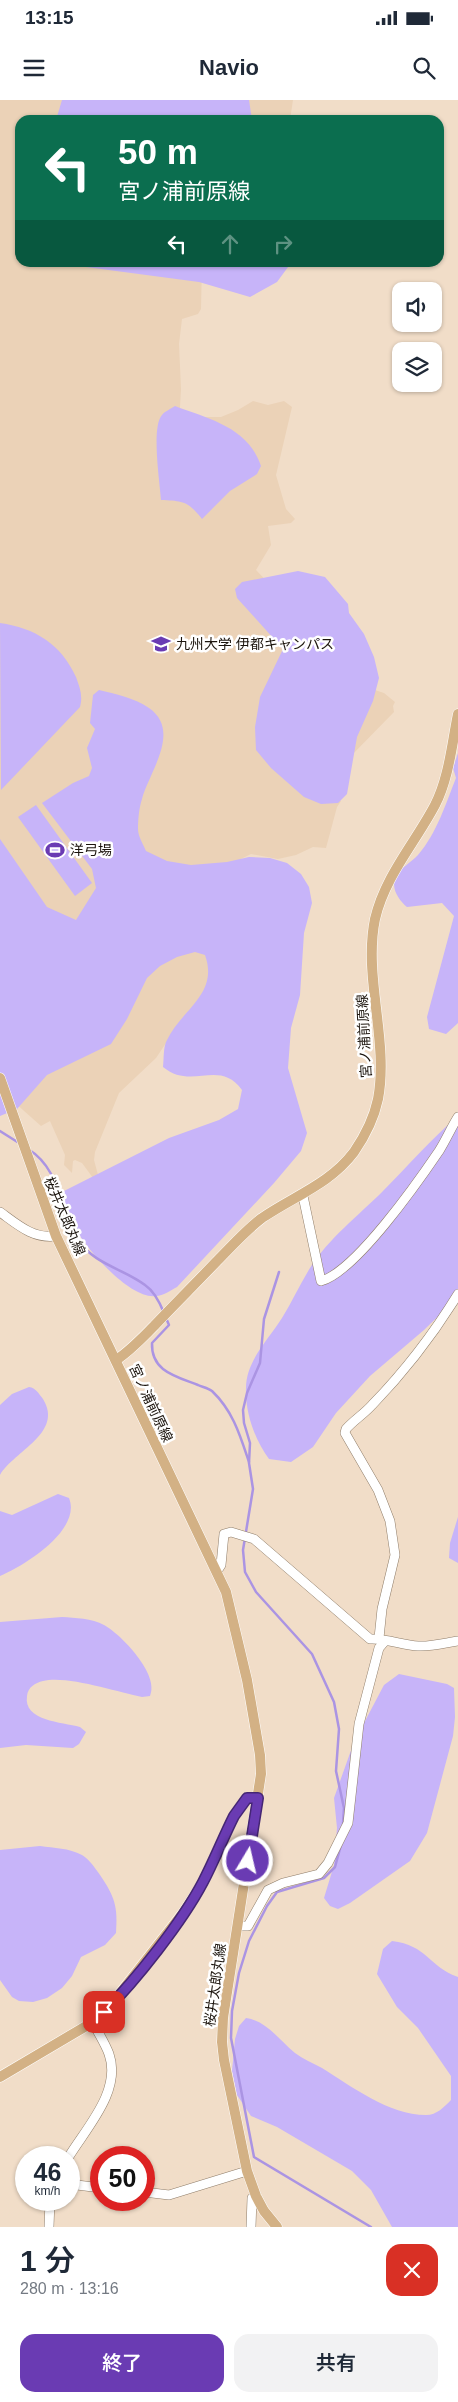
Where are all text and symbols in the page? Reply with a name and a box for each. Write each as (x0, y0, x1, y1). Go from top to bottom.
text: 13:15 (25, 7, 74, 28)
icon: menu (20, 54, 48, 82)
icon: search (410, 54, 438, 82)
text: Navio (199, 55, 259, 80)
text: 50 m (118, 132, 198, 171)
icon: left (35, 135, 100, 200)
text: 宮ノ浦前原線 (118, 179, 250, 204)
icon: left (163, 230, 191, 258)
icon: ahead (216, 230, 244, 258)
icon: right (269, 230, 297, 258)
map controls (392, 282, 442, 392)
button: sound (392, 282, 442, 332)
button: layers (392, 342, 442, 392)
school or university icon: 九州大学 伊都キャンパス (150, 633, 172, 655)
place label: 九州大学 伊都キャンパス (176, 636, 334, 652)
sports icon: 洋弓場 (44, 839, 66, 861)
place label: 洋弓場 (70, 842, 112, 858)
street label: 宮ノ浦前原線 (354, 994, 374, 1078)
street label: 桜井太郎丸線 (41, 1174, 89, 1258)
street label: 宮ノ浦前原線 (126, 1362, 176, 1444)
position arrow (221, 1834, 273, 1886)
street label: 桜井太郎丸線 (201, 1942, 229, 2028)
pin (83, 1991, 125, 2033)
icon: arrive (90, 1998, 118, 2026)
speed limit sign: 50 (90, 2146, 155, 2211)
text: 46 (34, 2158, 61, 2186)
text: km/h (34, 2184, 61, 2198)
text: 1 分 (20, 2244, 75, 2277)
button: close (386, 2244, 438, 2296)
text: 280 m · 13:16 (20, 2280, 119, 2297)
button: 終了 (20, 2334, 224, 2392)
button: 共有 (234, 2334, 438, 2392)

